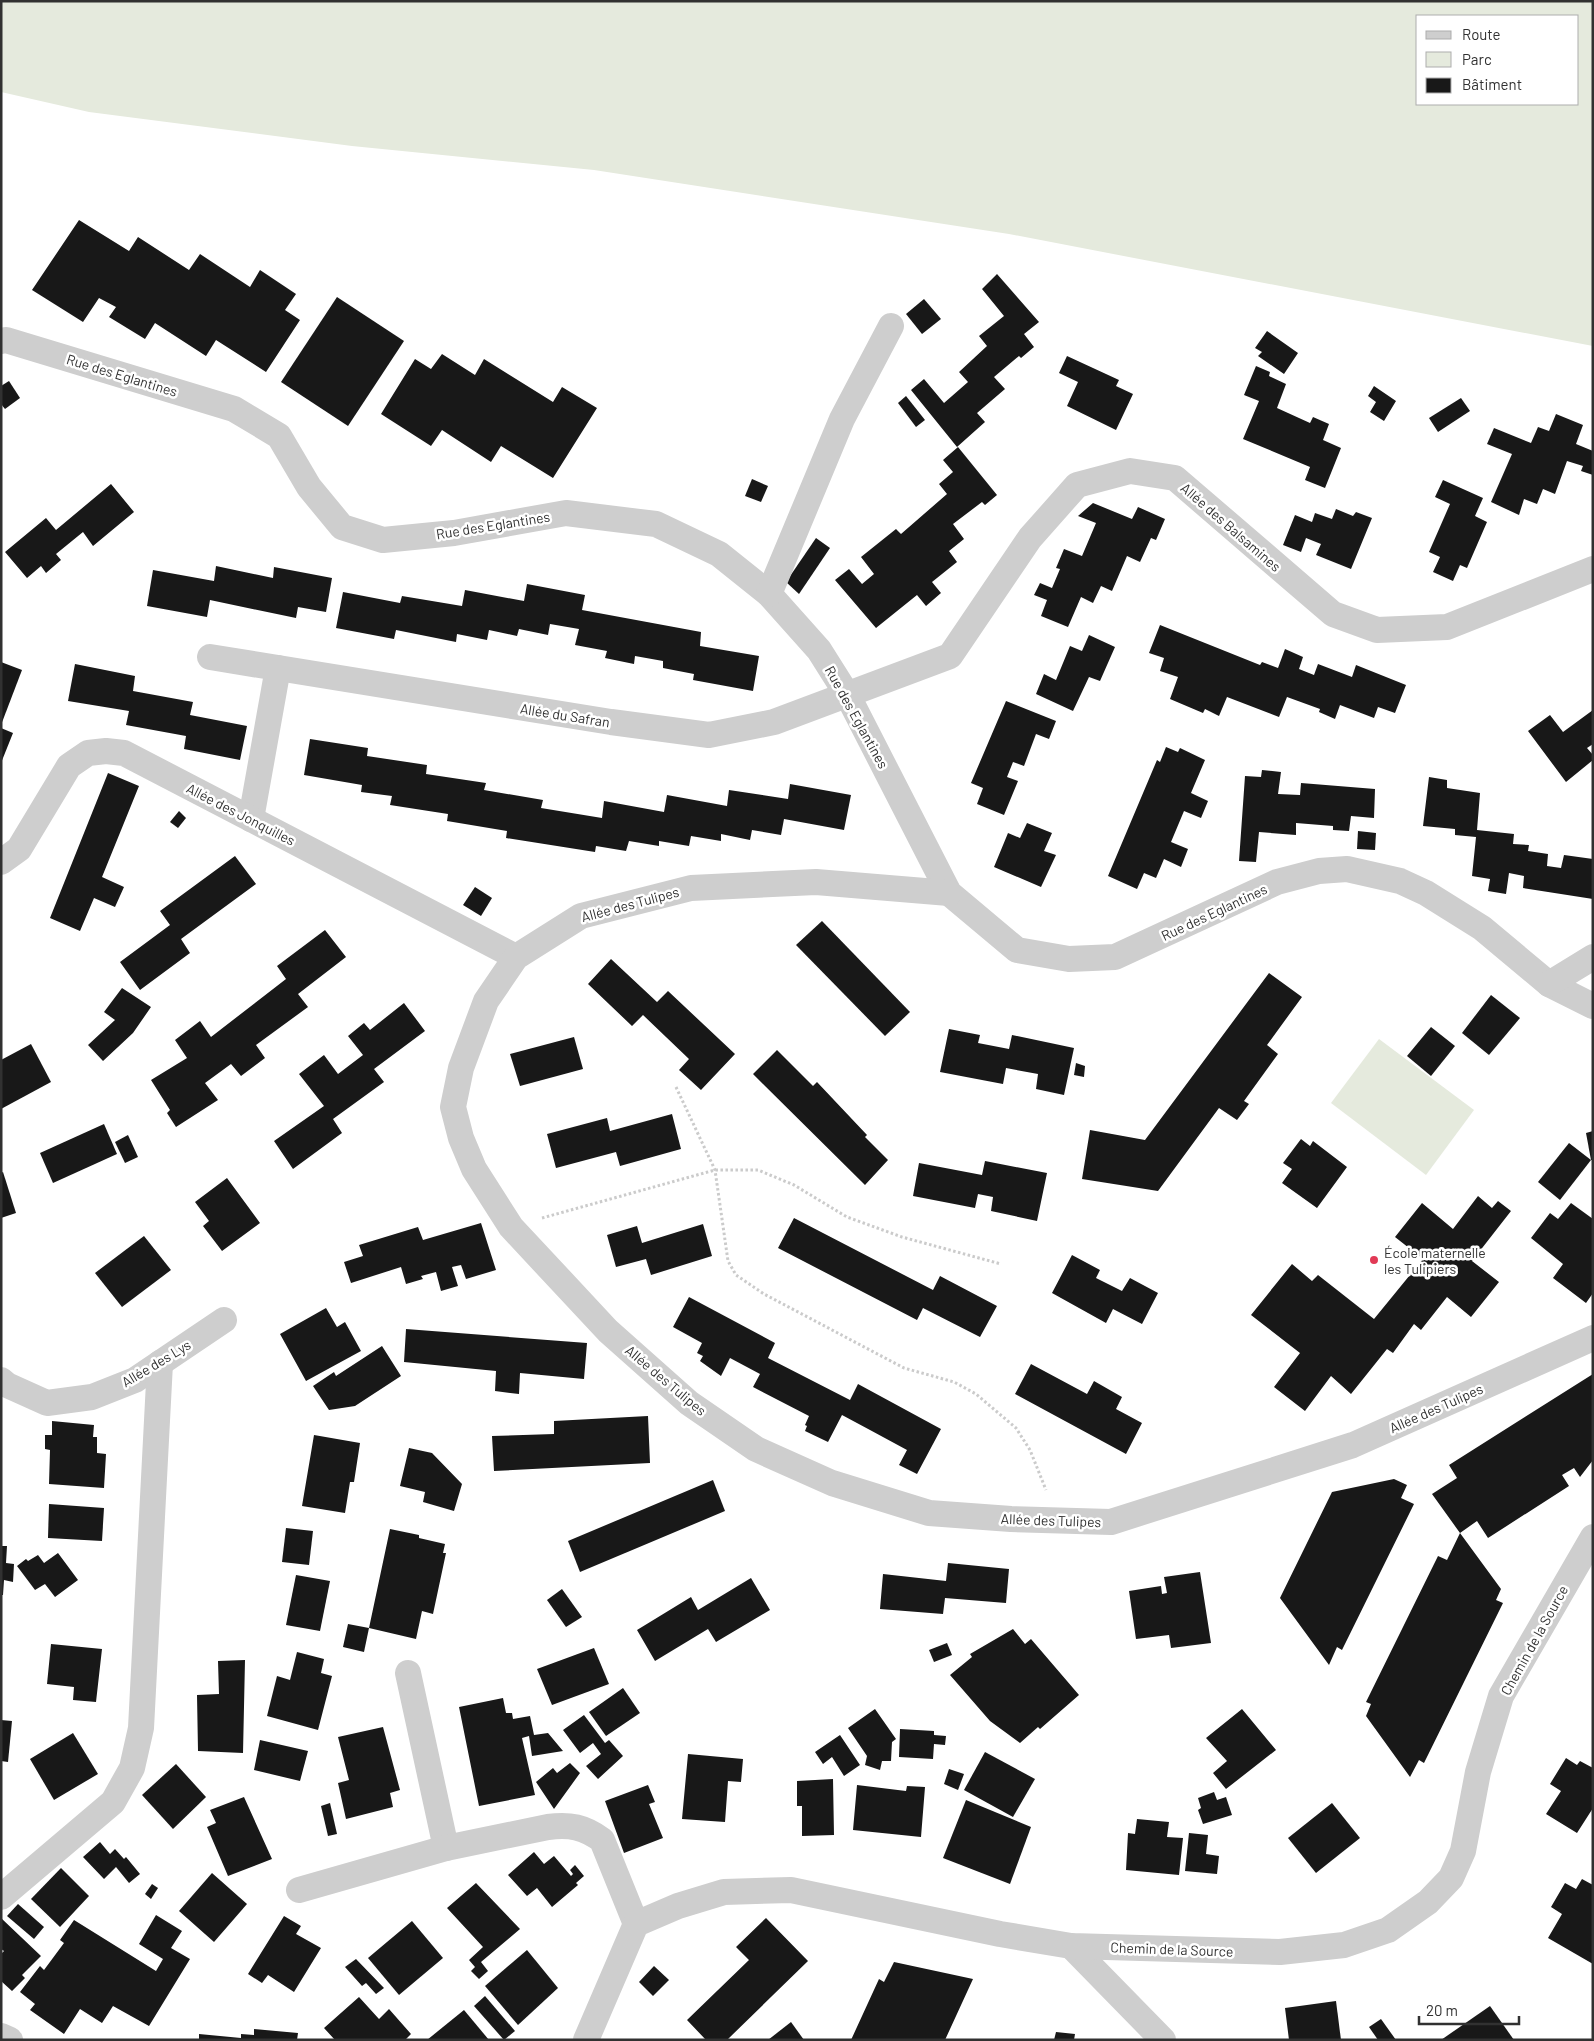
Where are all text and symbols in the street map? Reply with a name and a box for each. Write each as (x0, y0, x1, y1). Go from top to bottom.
legend (1416, 15, 1579, 105)
text: Route (1462, 25, 1501, 43)
text: Parc (1462, 50, 1492, 68)
text: Bâtiment (1462, 75, 1522, 93)
street label: Rue des Eglantines (65, 350, 180, 400)
street label: Allée des Balsamines (1178, 479, 1285, 575)
street label: Rue des Eglantines (435, 508, 551, 542)
street label: Rue des Eglantines (822, 663, 892, 772)
street label: Allée du Safran (519, 700, 611, 730)
street label: Allée des Jonquilles (184, 779, 298, 849)
street label: Rue des Eglantines (1158, 880, 1270, 944)
street label: Allée des Tulipes (579, 883, 681, 925)
place label: École maternelle les Tulipiers (1384, 1244, 1486, 1277)
marker: École maternelle les Tulipiers (1368, 1254, 1380, 1266)
street label: Allée des Lys (118, 1336, 194, 1390)
street label: Allée des Tulipes (622, 1341, 710, 1419)
street label: Allée des Tulipes (1387, 1380, 1486, 1436)
street label: Allée des Tulipes (1000, 1510, 1102, 1530)
street label: Chemin de la Source (1497, 1582, 1571, 1698)
street label: Chemin de la Source (1110, 1938, 1234, 1960)
scale bar (1419, 1994, 1519, 2026)
text: 20 m (1426, 2001, 1458, 2019)

